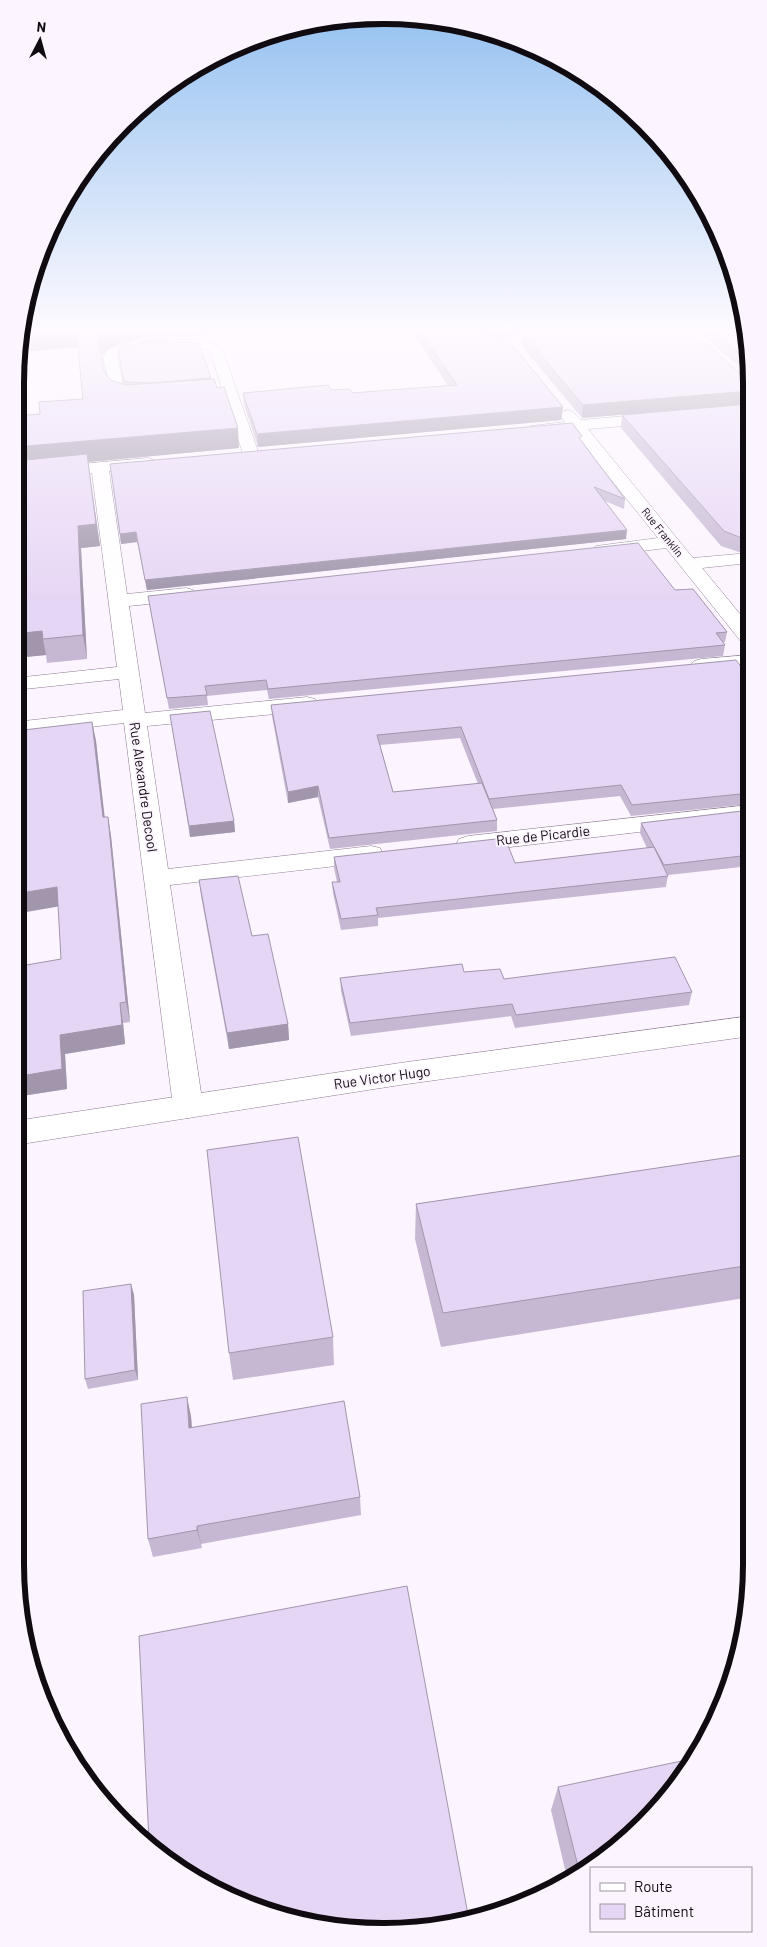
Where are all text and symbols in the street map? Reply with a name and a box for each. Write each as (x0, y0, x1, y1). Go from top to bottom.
north arrow (15, 15, 65, 65)
text: N (36, 18, 47, 36)
street label: Rue Franklin (639, 505, 687, 559)
street label: Rue Alexandre Decool (126, 721, 162, 853)
street label: Rue de Picardie (495, 822, 591, 848)
street label: Rue Victor Hugo (332, 1062, 432, 1092)
legend (590, 1867, 752, 1932)
text: Route (634, 1877, 673, 1895)
text: Bâtiment (634, 1902, 694, 1920)

